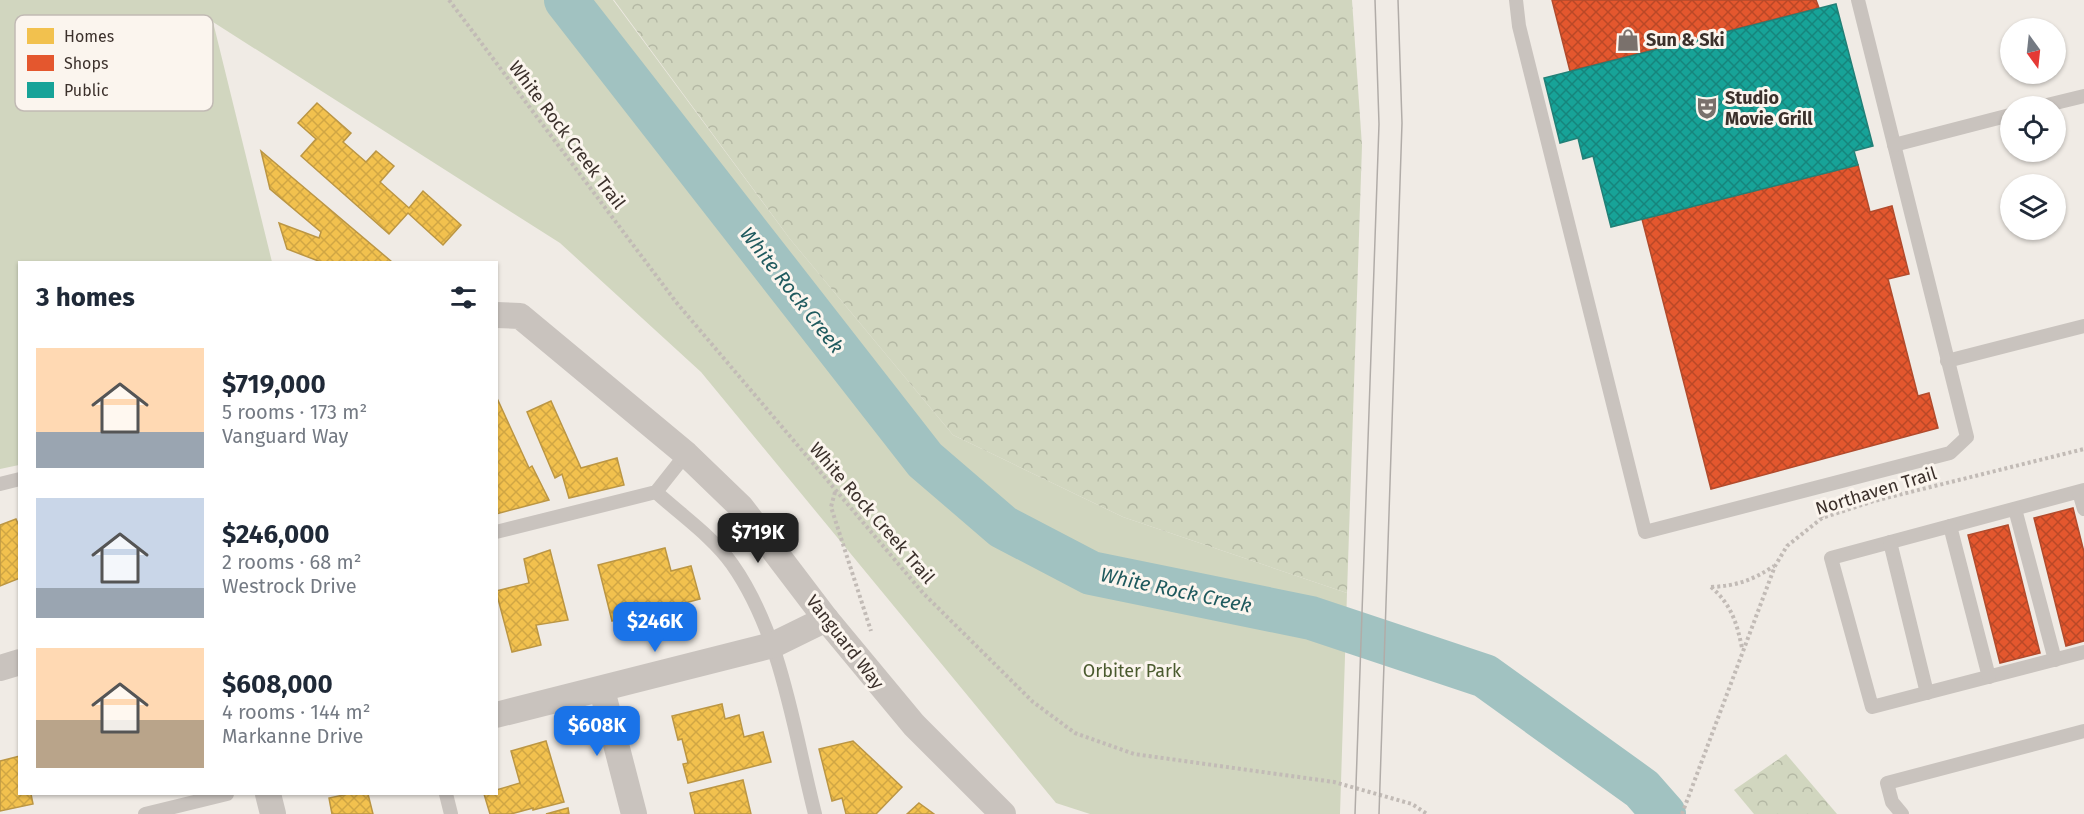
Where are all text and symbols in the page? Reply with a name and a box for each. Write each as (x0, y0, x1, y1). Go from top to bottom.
legend (15, 15, 213, 111)
north arrow (2000, 18, 2066, 84)
map controls (2000, 18, 2066, 240)
text: Homes (64, 27, 114, 46)
shop icon: Sun & Ski (1615, 27, 1641, 53)
place label: Sun & Ski (1646, 29, 1725, 51)
text: Shops (64, 54, 108, 73)
street label: White Rock Creek Trail (504, 56, 630, 214)
text: Public (64, 81, 109, 100)
place label: Studio Movie Grill (1725, 87, 1813, 130)
theatre icon: Studio Movie Grill (1694, 95, 1720, 121)
button: locate (2000, 96, 2066, 162)
button: layers (2000, 174, 2066, 240)
water label: White Rock Creek (735, 222, 849, 358)
icon: filters (447, 281, 480, 314)
text: 3 homes (36, 282, 135, 313)
text: $719,000 (222, 369, 326, 400)
icon: home (84, 372, 156, 444)
text: 5 rooms · 173 m² (222, 400, 367, 424)
text: Vanguard Way (222, 424, 348, 448)
street label: White Rock Creek Trail (805, 438, 939, 588)
street label: Northaven Trail (1813, 462, 1939, 520)
pin: $719K (716, 513, 800, 564)
text: $246,000 (222, 519, 330, 550)
text: $719K (732, 520, 784, 544)
icon: home (84, 522, 156, 594)
text: 2 rooms · 68 m² (222, 550, 362, 574)
water label: White Rock Creek (1098, 562, 1254, 618)
text: Westrock Drive (222, 574, 357, 598)
street label: Vanguard Way (801, 590, 889, 694)
pin: $246K (613, 602, 697, 653)
text: $246K (627, 609, 683, 633)
park label: Orbiter Park (1083, 660, 1182, 682)
text: $608,000 (222, 669, 333, 700)
icon: home (84, 672, 156, 744)
text: 4 rooms · 144 m² (222, 700, 371, 724)
pin: $608K (555, 706, 639, 757)
text: $608K (568, 713, 626, 737)
text: Markanne Drive (222, 724, 364, 748)

